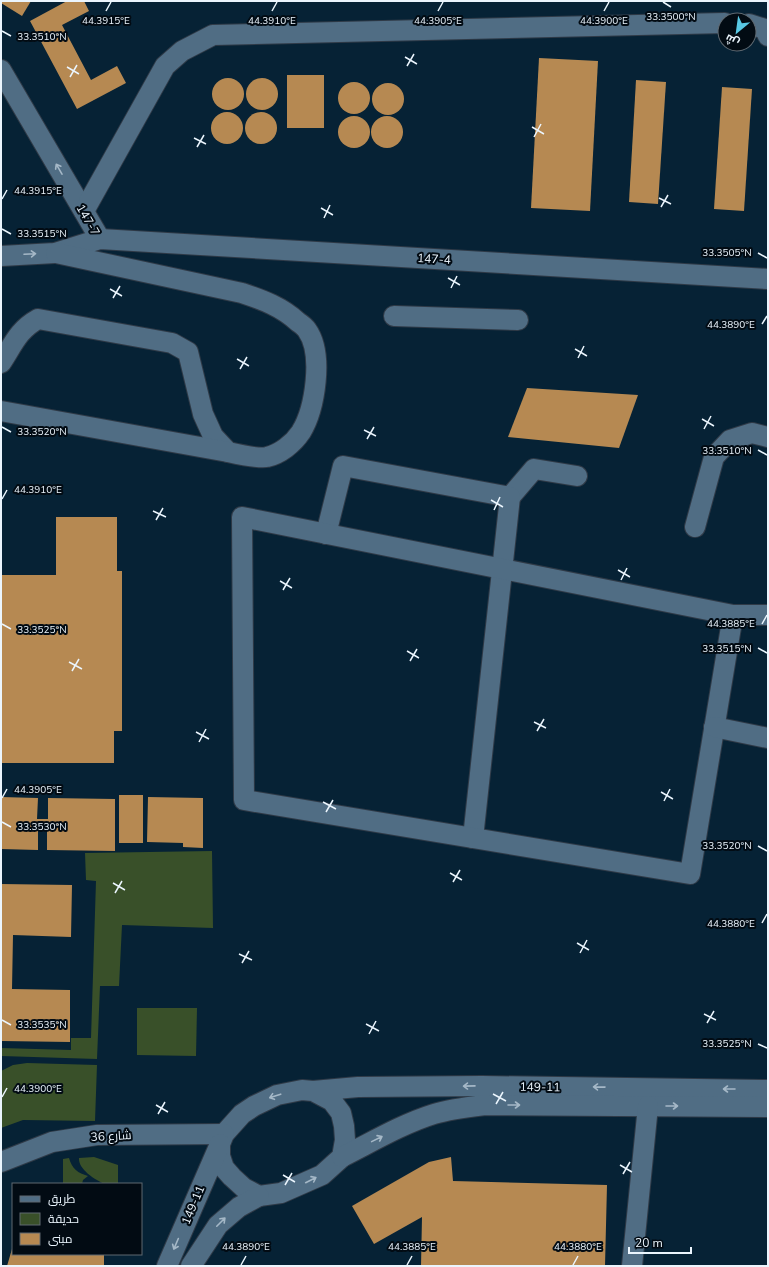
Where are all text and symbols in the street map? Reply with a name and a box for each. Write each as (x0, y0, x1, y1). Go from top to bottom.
text: 33.3500°N (646, 10, 696, 24)
north arrow (717, 12, 757, 52)
text: 44.3915°E (82, 14, 130, 28)
text: 44.3910°E (248, 14, 296, 28)
text: 44.3905°E (414, 14, 462, 28)
text: 44.3900°E (580, 14, 628, 28)
text: 33.3510°N (17, 30, 67, 44)
text: ش (723, 30, 742, 50)
one-way arrow (55, 164, 63, 175)
text: 44.3915°E (14, 184, 62, 198)
street label: 147-7 (73, 201, 103, 239)
text: 33.3515°N (17, 227, 67, 241)
text: 33.3505°N (702, 246, 752, 260)
street label: 147-4 (417, 250, 451, 268)
one-way arrow (23, 251, 36, 258)
text: 44.3890°E (707, 318, 755, 332)
text: 33.3520°N (17, 425, 67, 439)
text: 33.3510°N (702, 444, 752, 458)
text: 44.3910°E (14, 483, 62, 497)
text: 44.3885°E (707, 617, 755, 631)
text: 33.3525°N (17, 623, 67, 637)
text: 33.3515°N (702, 642, 752, 656)
text: 44.3905°E (14, 783, 62, 797)
text: 33.3530°N (17, 820, 67, 834)
text: 33.3520°N (702, 839, 752, 853)
text: 44.3880°E (707, 917, 755, 931)
text: 33.3535°N (17, 1018, 67, 1032)
text: 33.3525°N (702, 1037, 752, 1051)
street label: 149-11 (519, 1079, 561, 1095)
text: 44.3900°E (14, 1082, 62, 1096)
one-way arrow (463, 1082, 476, 1090)
one-way arrow (593, 1084, 606, 1091)
one-way arrow (723, 1085, 736, 1093)
one-way arrow (269, 1093, 281, 1101)
one-way arrow (507, 1101, 520, 1109)
one-way arrow (665, 1102, 678, 1110)
street label: شارع 36 (90, 1127, 132, 1145)
one-way arrow (371, 1135, 383, 1143)
one-way arrow (305, 1176, 317, 1183)
legend (12, 1183, 142, 1255)
street label: 149-11 (178, 1183, 208, 1227)
text: طريق (48, 1191, 76, 1207)
text: حديقة (48, 1211, 79, 1227)
one-way arrow (216, 1218, 226, 1227)
scale bar (629, 1229, 691, 1255)
text: مبنى (48, 1231, 73, 1247)
text: 20 m (635, 1235, 663, 1251)
one-way arrow (172, 1238, 180, 1250)
text: 44.3890°E (222, 1240, 270, 1254)
text: 44.3885°E (388, 1240, 436, 1254)
text: 44.3880°E (554, 1240, 602, 1254)

